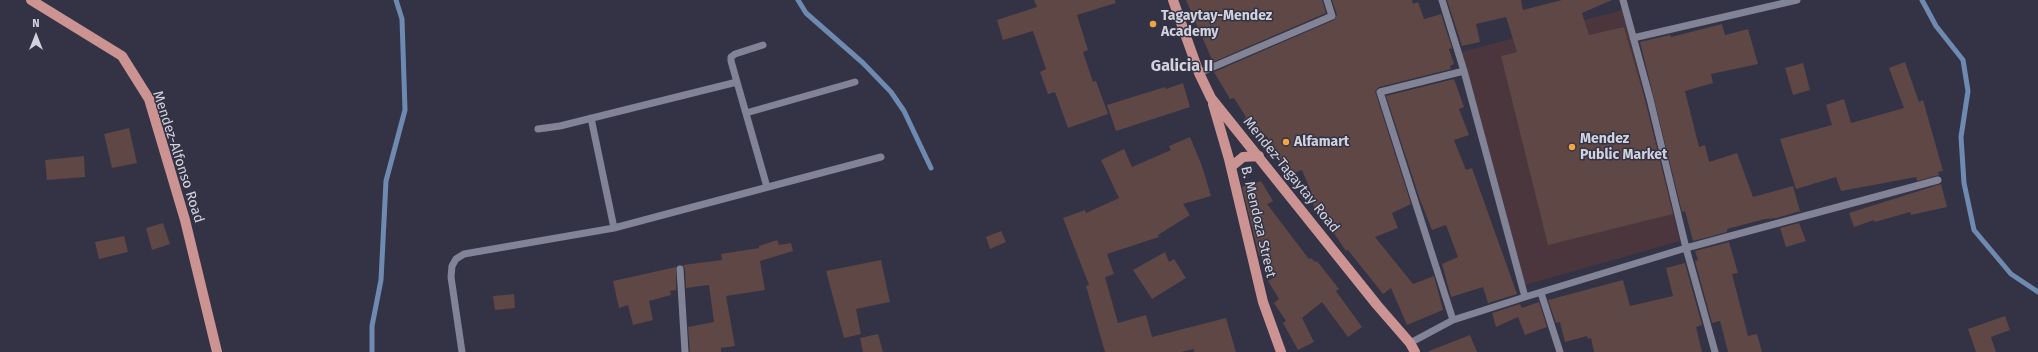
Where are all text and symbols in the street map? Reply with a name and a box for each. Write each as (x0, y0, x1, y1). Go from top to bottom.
place label: Tagaytay-Mendez Academy (1161, 8, 1272, 40)
north arrow (16, 16, 56, 56)
text: N (32, 17, 40, 30)
marker: Tagaytay-Mendez Academy (1148, 19, 1158, 29)
district label: Galicia II (1151, 57, 1213, 77)
street label: Mendez-Alfonso Road (149, 89, 207, 225)
street label: Mendez-Tagaytay Road (1239, 114, 1343, 236)
place label: Mendez Public Market (1580, 131, 1667, 164)
place label: Alfamart (1294, 134, 1349, 150)
marker: Alfamart (1281, 137, 1291, 147)
marker: Mendez Public Market (1567, 142, 1577, 152)
street label: B. Mendoza Street (1237, 165, 1279, 279)

